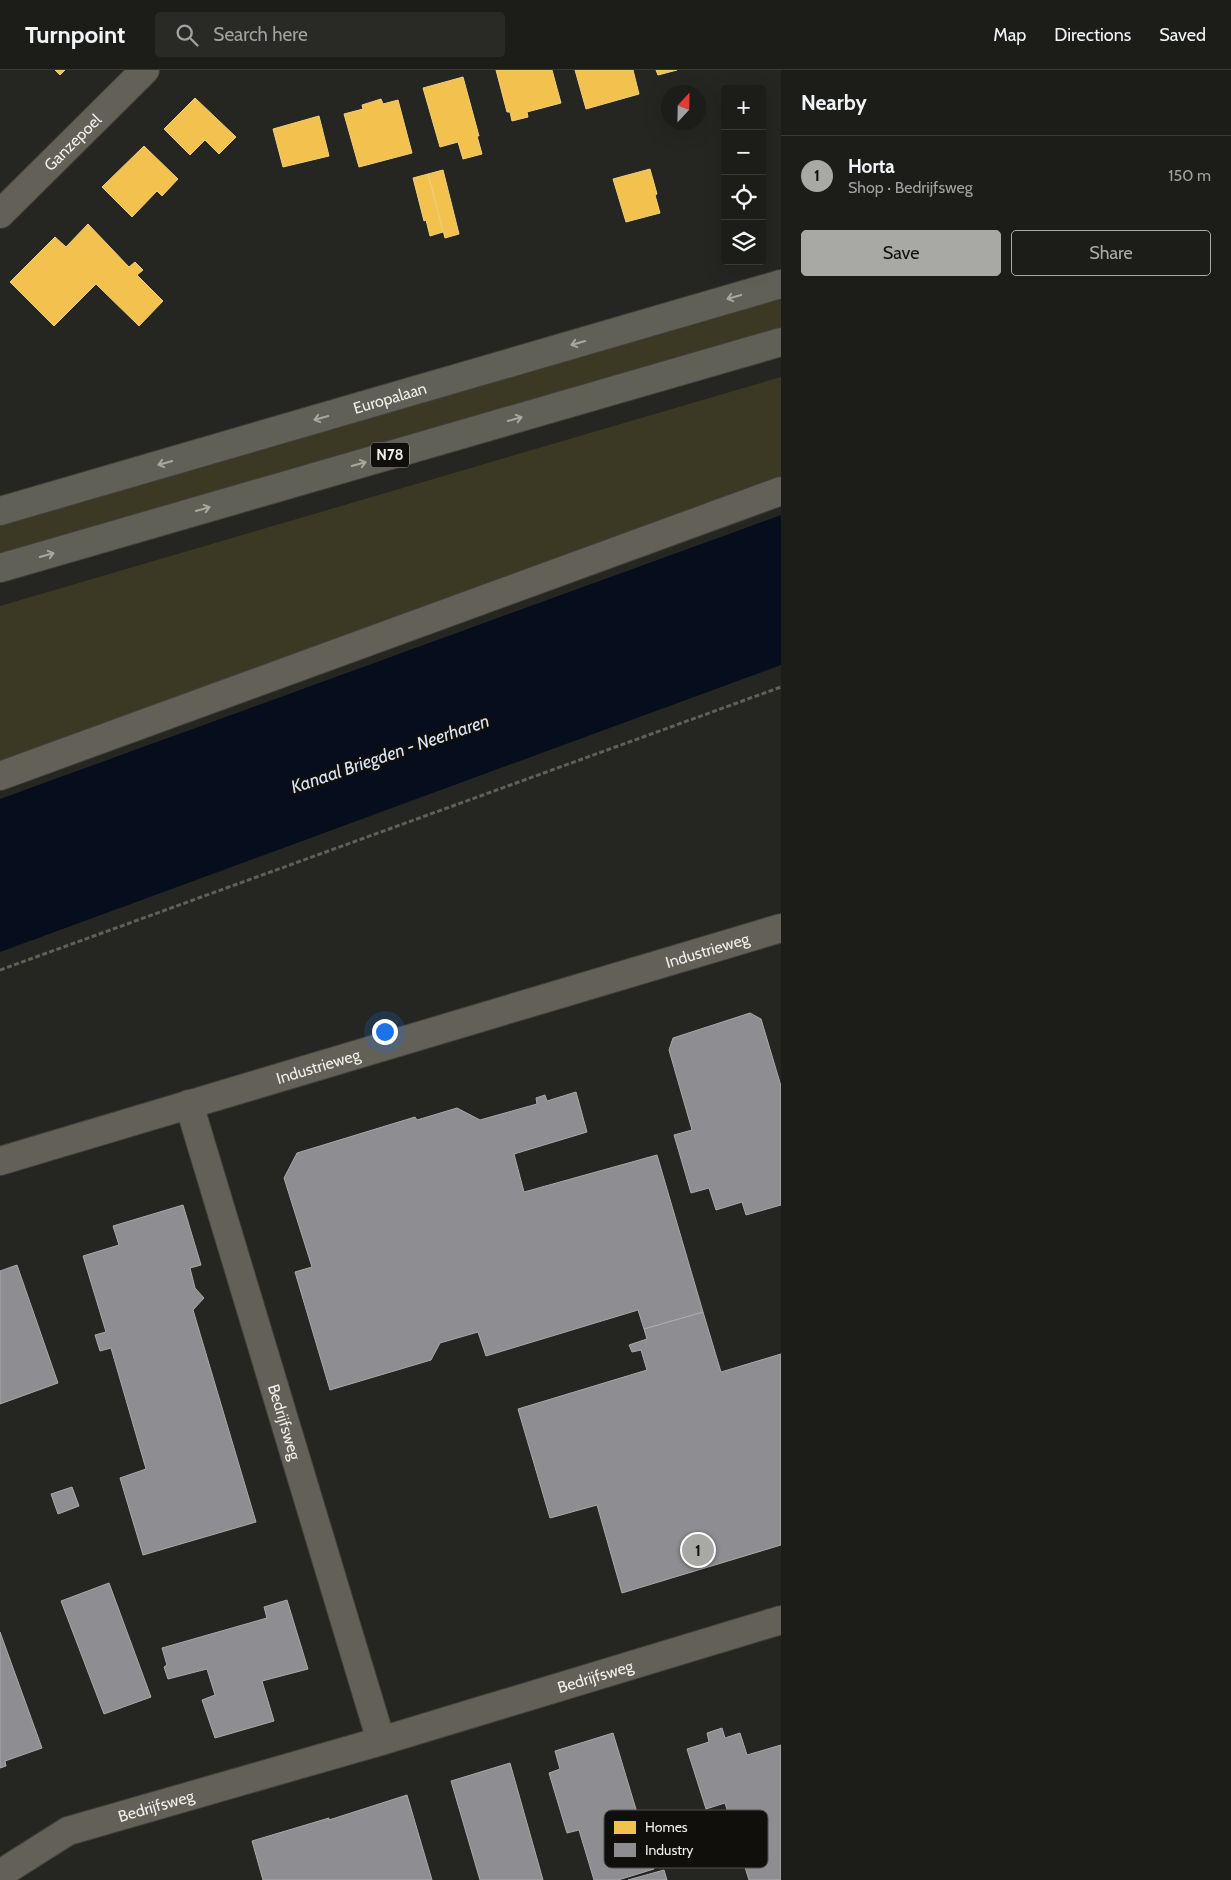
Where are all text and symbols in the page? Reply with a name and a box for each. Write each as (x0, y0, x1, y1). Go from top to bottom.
search box (155, 12, 505, 57)
text: Turnpoint (25, 20, 125, 49)
icon: search (173, 21, 201, 49)
text: Search here (213, 23, 308, 46)
text: Map (993, 24, 1026, 46)
text: Directions (1054, 24, 1131, 46)
text: Saved (1159, 24, 1206, 46)
north arrow (661, 85, 706, 130)
map controls (721, 85, 766, 265)
button: + (721, 85, 766, 130)
text: Nearby (801, 90, 867, 115)
street label: Ganzepoel (40, 110, 105, 174)
button: − (721, 130, 766, 175)
text: Horta (848, 155, 895, 178)
text: 1 (814, 166, 820, 185)
text: 150 m (1168, 166, 1211, 185)
button: locate (721, 175, 766, 220)
text: Shop · Bedrijfsweg (848, 178, 973, 197)
button: layers (721, 220, 766, 265)
button: Save (801, 230, 1001, 276)
button: Share (1011, 230, 1211, 276)
one-way arrow (727, 293, 743, 303)
one-way arrow (571, 338, 587, 348)
street label: Europalaan (351, 378, 429, 417)
one-way arrow (314, 413, 330, 423)
one-way arrow (507, 414, 523, 424)
road number: N78 (371, 442, 409, 468)
one-way arrow (158, 459, 174, 468)
one-way arrow (351, 459, 367, 469)
one-way arrow (194, 504, 210, 514)
one-way arrow (38, 549, 54, 559)
water label: Kanaal Briegden - Neerharen (288, 710, 492, 798)
street label: Industrieweg (663, 928, 752, 971)
your location (372, 1019, 398, 1045)
street label: Industrieweg (274, 1044, 363, 1088)
street label: Bedrijfsweg (264, 1382, 305, 1463)
pin: 1 (682, 1531, 714, 1569)
street label: Bedrijfsweg (555, 1655, 636, 1697)
street label: Bedrijfsweg (116, 1785, 197, 1826)
legend (604, 1810, 768, 1868)
text: Homes (645, 1818, 688, 1836)
text: Industry (645, 1841, 693, 1859)

